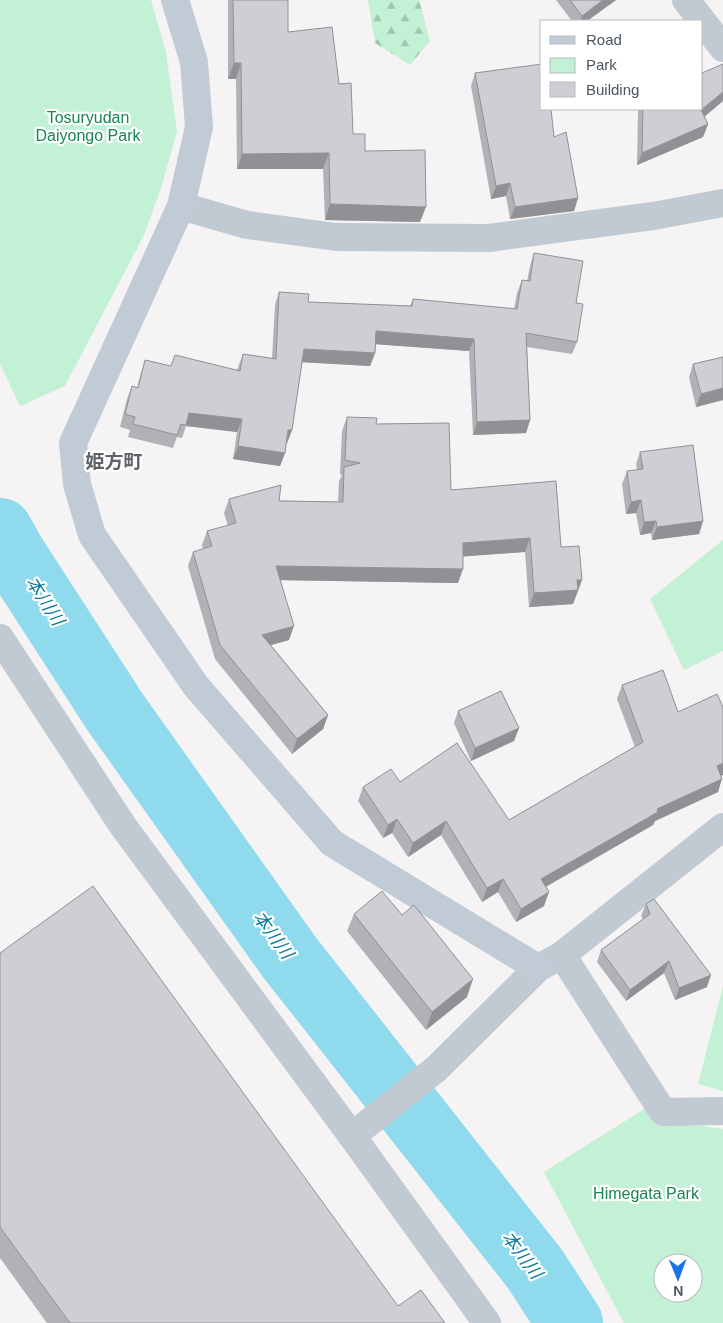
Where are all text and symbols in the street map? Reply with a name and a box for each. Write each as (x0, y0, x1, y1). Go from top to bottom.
legend (540, 20, 703, 110)
text: Road (586, 31, 622, 48)
text: Park (586, 56, 617, 73)
text: Building (586, 81, 639, 98)
park label: Tosuryudan Daiyongo Park (36, 109, 141, 144)
district label: 姫方町 (85, 451, 143, 472)
water label: 本川川 (22, 573, 69, 631)
water label: 本川川 (249, 907, 298, 964)
park label: Himegata Park (593, 1185, 700, 1202)
water label: 本川川 (498, 1227, 547, 1284)
north arrow (653, 1253, 703, 1303)
text: N (673, 1283, 683, 1299)

